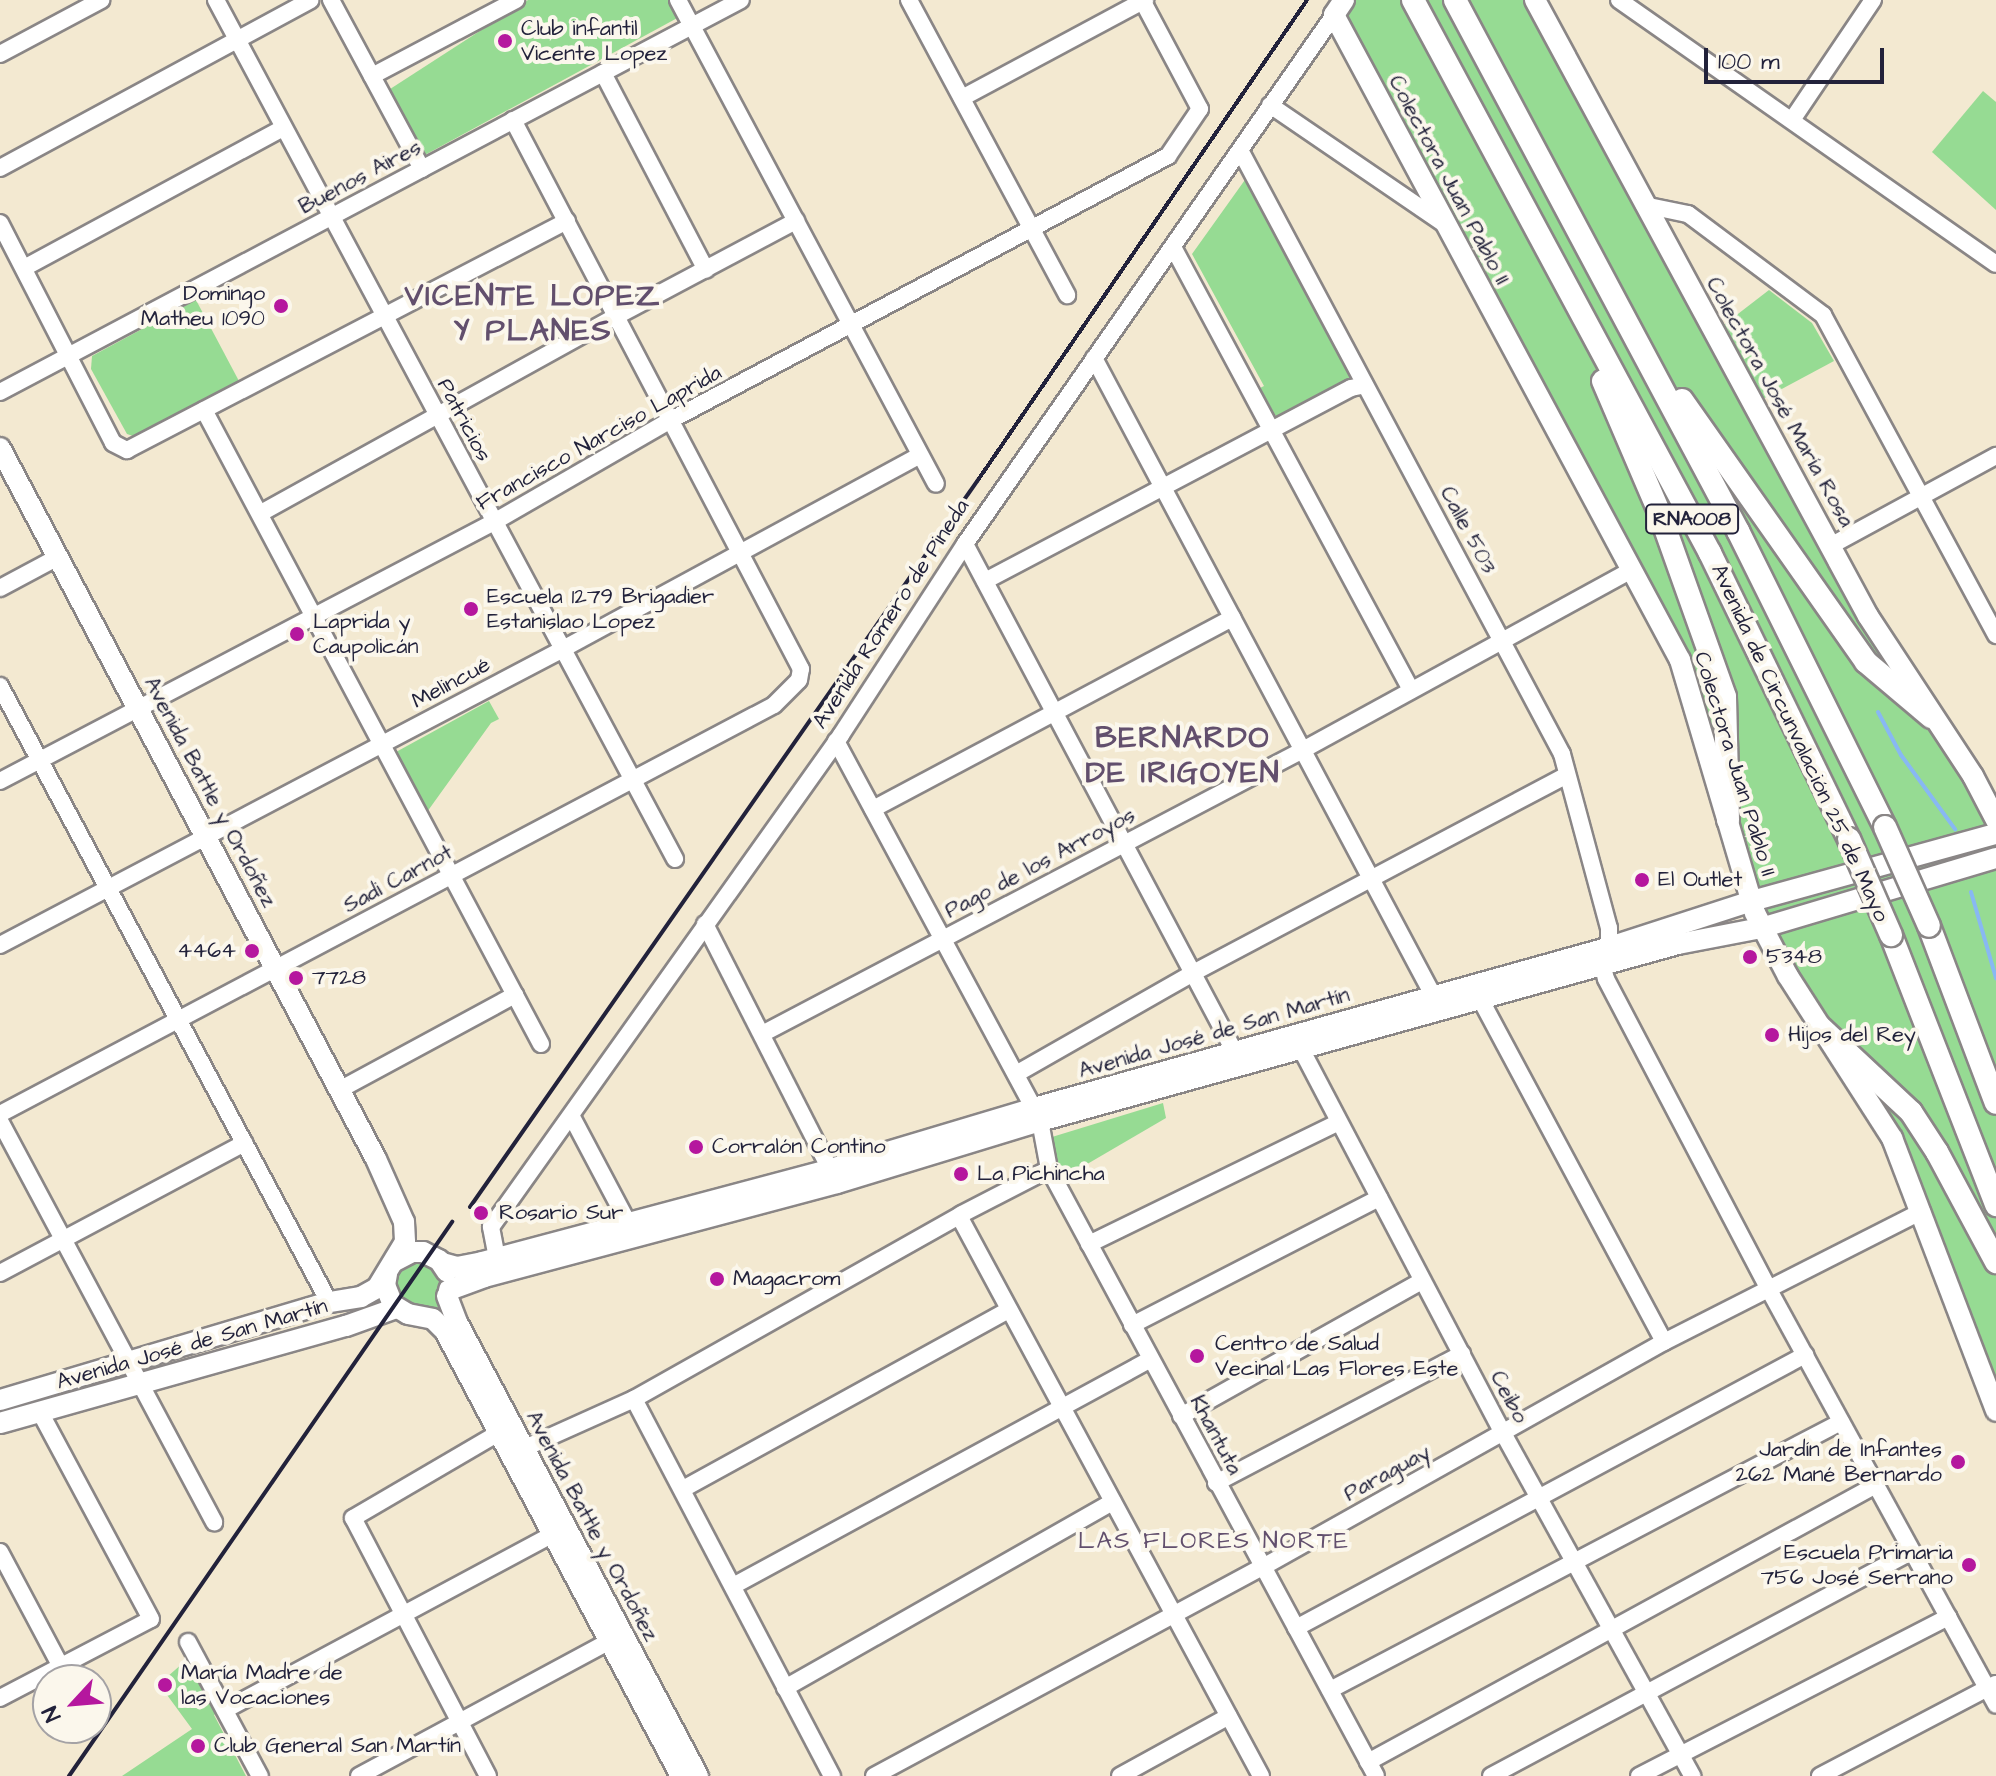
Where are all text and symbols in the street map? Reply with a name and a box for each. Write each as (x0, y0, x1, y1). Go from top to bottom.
place label: Club infantil Vicente Lopez (521, 15, 667, 66)
marker: Club infantil Vicente Lopez (496, 32, 514, 50)
scale bar (1708, 32, 1888, 82)
text: 100 m (1718, 45, 1780, 79)
street label: Colectora Juan Pablo II (1383, 71, 1515, 289)
street label: Buenos Aires (294, 134, 426, 220)
street label: Colectora José María Rosa (1700, 272, 1860, 532)
district label: VICENTE LOPEZ Y PLANES (405, 278, 661, 348)
place label: Domingo Matheu 1090 (141, 280, 265, 332)
marker: Domingo Matheu 1090 (272, 297, 290, 315)
street label: Francisco Narciso Laprida (472, 360, 726, 516)
street label: Patricios (431, 374, 497, 466)
street label: Calle 503 (1434, 482, 1502, 578)
street label: Avenida Romero de Pineda (807, 494, 975, 734)
road number: RNA008 (1644, 503, 1740, 535)
street label: Avenida de Circunvalación 25 de Mayo (1705, 560, 1895, 926)
place label: Escuela 1279 Brigadier Estanislao Lopez (487, 583, 714, 634)
marker: Escuela 1279 Brigadier Estanislao Lopez (462, 600, 480, 618)
place label: Laprida y Caupolicán (313, 608, 418, 660)
marker: Laprida y Caupolicán (288, 625, 306, 643)
street label: Colectora Juan Pablo II (1688, 649, 1782, 879)
street label: Melincué (407, 651, 495, 715)
street label: Avenida Battle y Ordoñez (138, 672, 282, 912)
district label: BERNARDO DE IRIGOYEN (1085, 720, 1281, 790)
street label: Pago de los Arroyos (940, 802, 1140, 924)
street label: Sadi Carnot (339, 839, 457, 919)
place label: El Outlet (1658, 867, 1742, 893)
marker: El Outlet (1633, 871, 1651, 889)
place label: 4464 (177, 938, 236, 964)
marker: 4464 (243, 942, 261, 960)
place label: 5348 (1766, 944, 1822, 970)
marker: 5348 (1741, 948, 1759, 966)
place label: 7728 (312, 965, 366, 991)
marker: 7728 (287, 969, 305, 987)
street label: Avenida José de San Martín (1075, 982, 1353, 1084)
place label: Hijos del Rey (1788, 1022, 1916, 1048)
marker: Hijos del Rey (1763, 1026, 1781, 1044)
place label: Corralón Contino (712, 1134, 886, 1160)
marker: Corralón Contino (687, 1138, 705, 1156)
place label: La Pichincha (977, 1161, 1105, 1187)
marker: La Pichincha (952, 1165, 970, 1183)
place label: Rosario Sur (499, 1200, 623, 1226)
marker: Rosario Sur (470, 1202, 492, 1224)
place label: Magacrom (733, 1266, 840, 1292)
marker: Magacrom (708, 1270, 726, 1288)
street label: Avenida José de San Martín (53, 1293, 331, 1395)
place label: Centro de Salud Vecinal Las Flores Este (1215, 1330, 1459, 1382)
marker: Centro de Salud Vecinal Las Flores Este (1186, 1345, 1208, 1367)
street label: Ceibo (1484, 1366, 1534, 1428)
street label: Khantuta (1184, 1391, 1248, 1479)
street label: Avenida Battle y Ordoñez (520, 1406, 664, 1646)
place label: Jardín de Infantes 262 Mané Bernardo (1735, 1436, 1942, 1488)
street label: Paraguay (1339, 1439, 1435, 1507)
marker: Jardín de Infantes 262 Mané Bernardo (1949, 1453, 1967, 1471)
district label: LAS FLORES NORTE (1078, 1528, 1350, 1556)
place label: Escuela Primaria 756 José Serrano (1761, 1539, 1953, 1590)
marker: Escuela Primaria 756 José Serrano (1960, 1556, 1978, 1574)
place label: María Madre de las Vocaciones (181, 1659, 343, 1710)
north arrow (32, 1664, 112, 1744)
marker: María Madre de las Vocaciones (156, 1676, 174, 1694)
text: N (35, 1701, 69, 1727)
place label: Club General San Martín (214, 1733, 461, 1759)
marker: Club General San Martín (189, 1737, 207, 1755)

